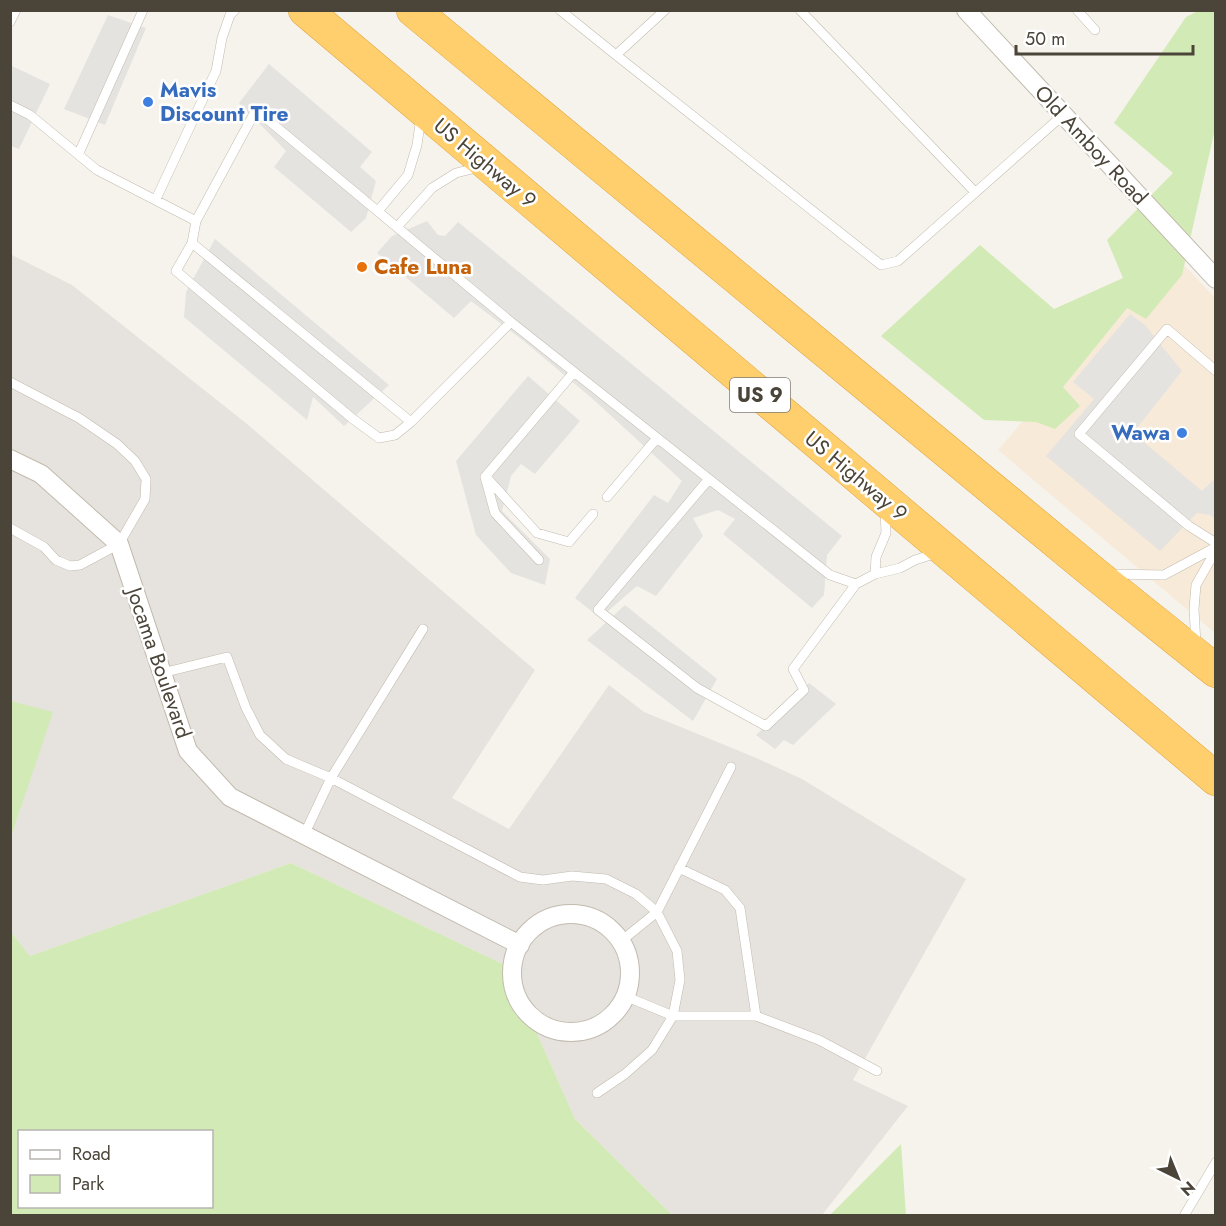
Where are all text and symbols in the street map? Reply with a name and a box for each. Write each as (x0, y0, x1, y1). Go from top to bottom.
scale bar (1016, 18, 1193, 56)
text: 50 m (1025, 26, 1065, 52)
place label: Mavis Discount Tire (160, 75, 289, 129)
street label: Old Amboy Road (1028, 78, 1154, 212)
marker: Mavis Discount Tire (141, 95, 155, 109)
street label: US Highway 9 (427, 111, 543, 215)
place label: Cafe Luna (374, 252, 472, 282)
marker: Cafe Luna (355, 260, 369, 274)
road number: US 9 (730, 378, 790, 412)
place label: Wawa (1111, 418, 1170, 448)
street label: US Highway 9 (798, 424, 914, 528)
marker: Wawa (1175, 426, 1189, 440)
street label: Jocama Boulevard (118, 581, 199, 742)
legend (18, 1130, 213, 1208)
text: Road (72, 1141, 111, 1167)
north arrow (1148, 1148, 1208, 1208)
text: Park (72, 1171, 104, 1197)
text: N (1175, 1176, 1200, 1201)

